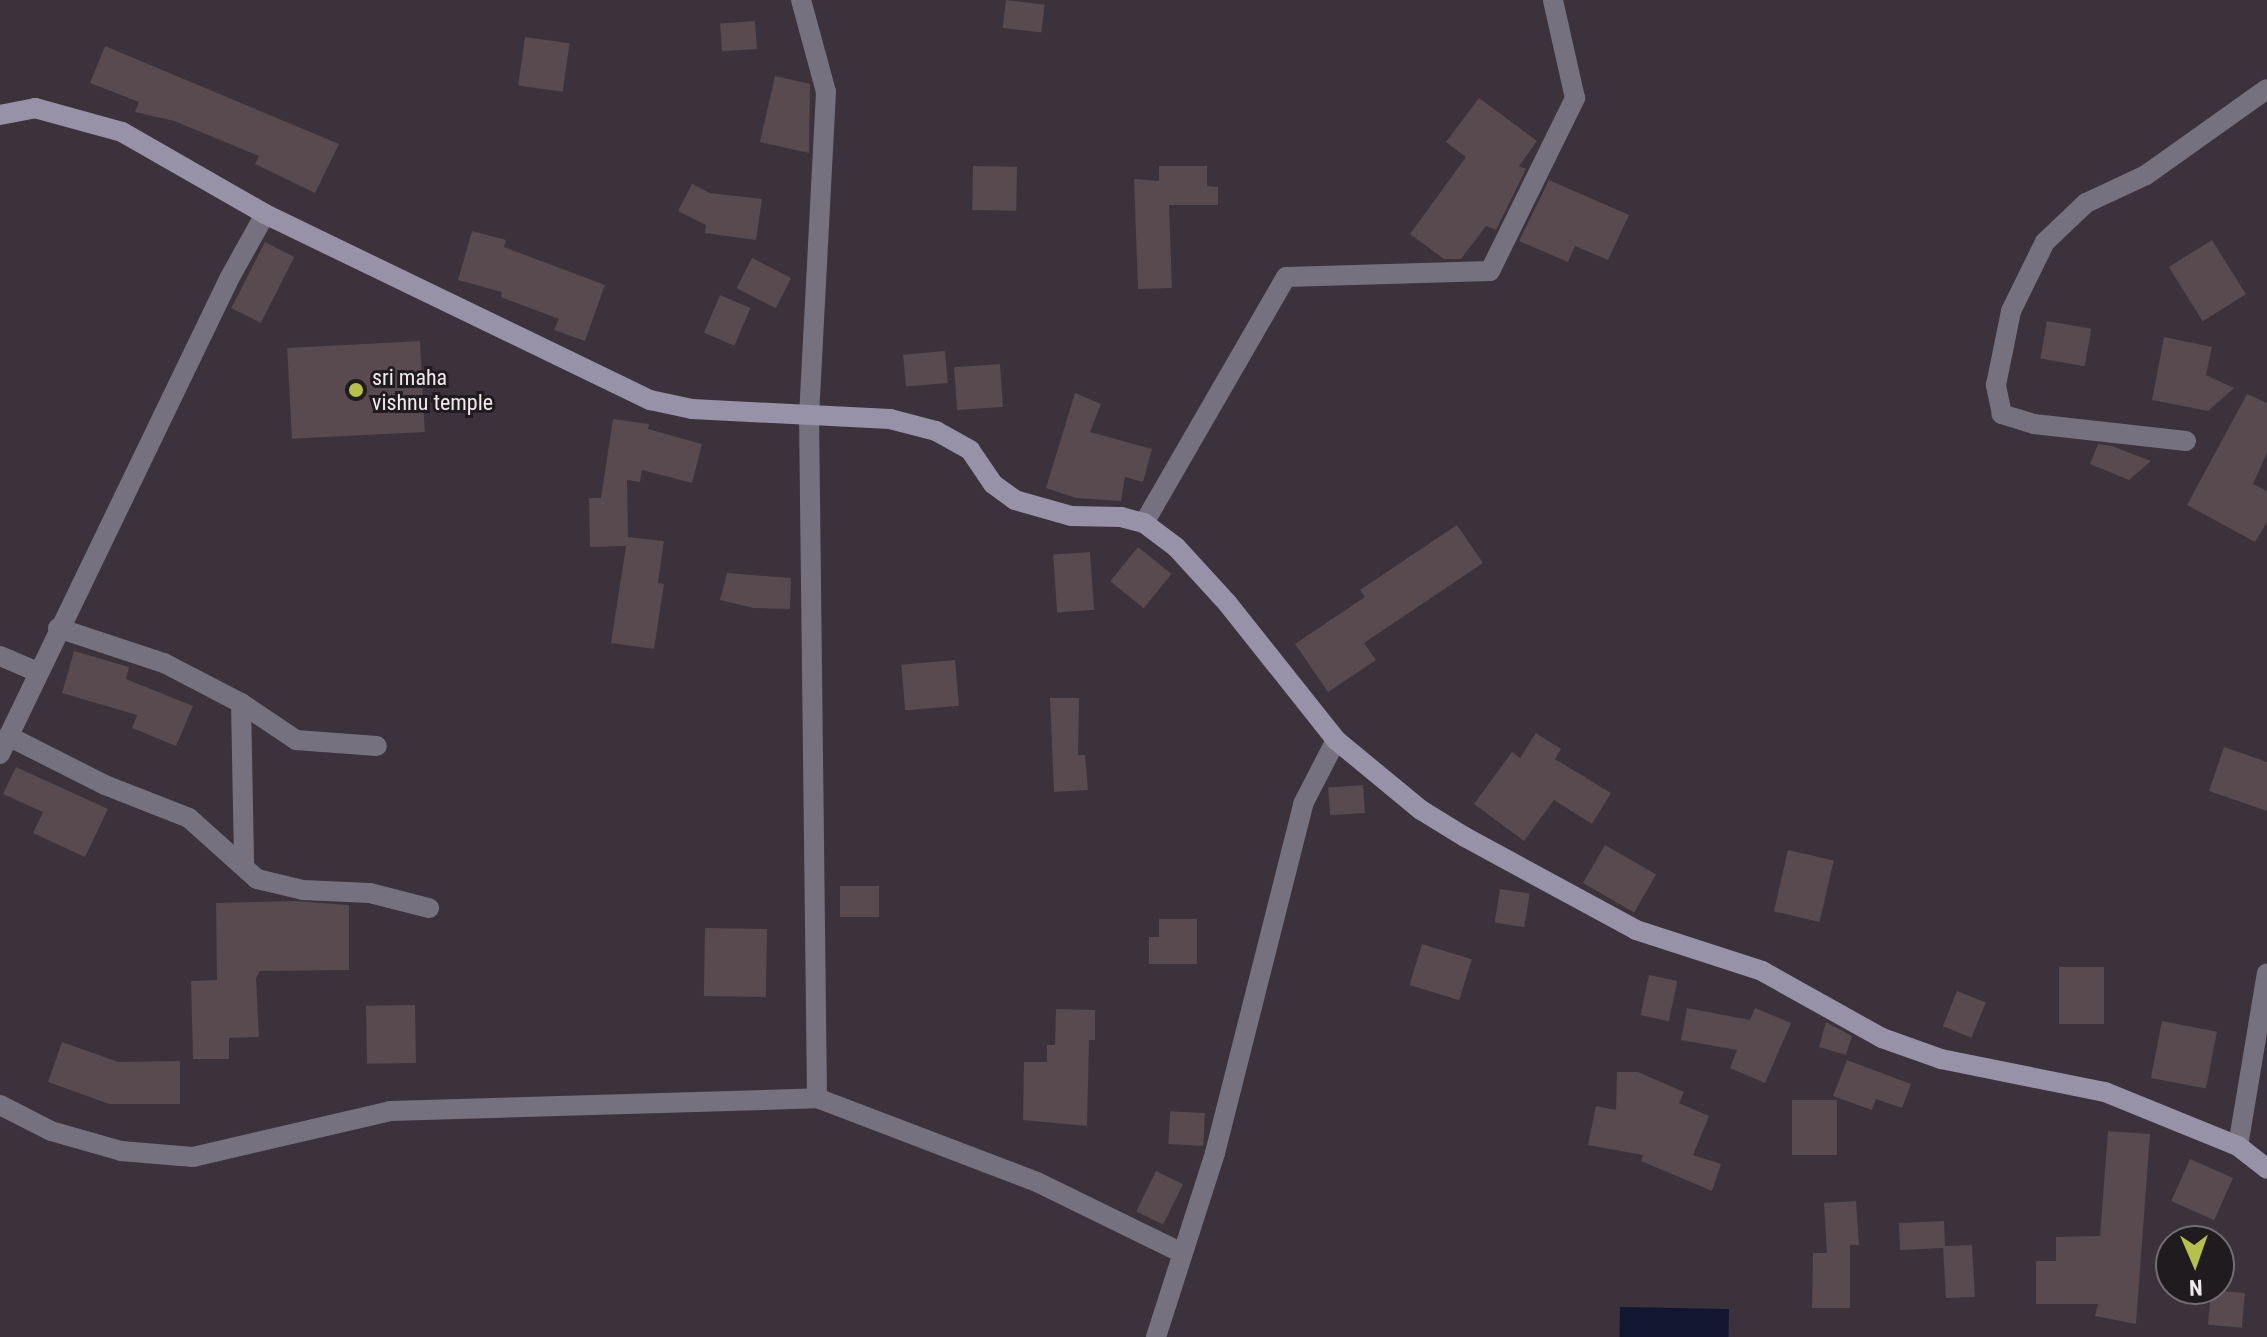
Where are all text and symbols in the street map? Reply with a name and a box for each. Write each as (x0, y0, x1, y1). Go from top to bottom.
place label: sri maha vishnu temple (372, 364, 493, 416)
marker: sri maha vishnu temple (347, 381, 365, 399)
north arrow (2155, 1225, 2235, 1305)
text: N (2189, 1275, 2203, 1300)

